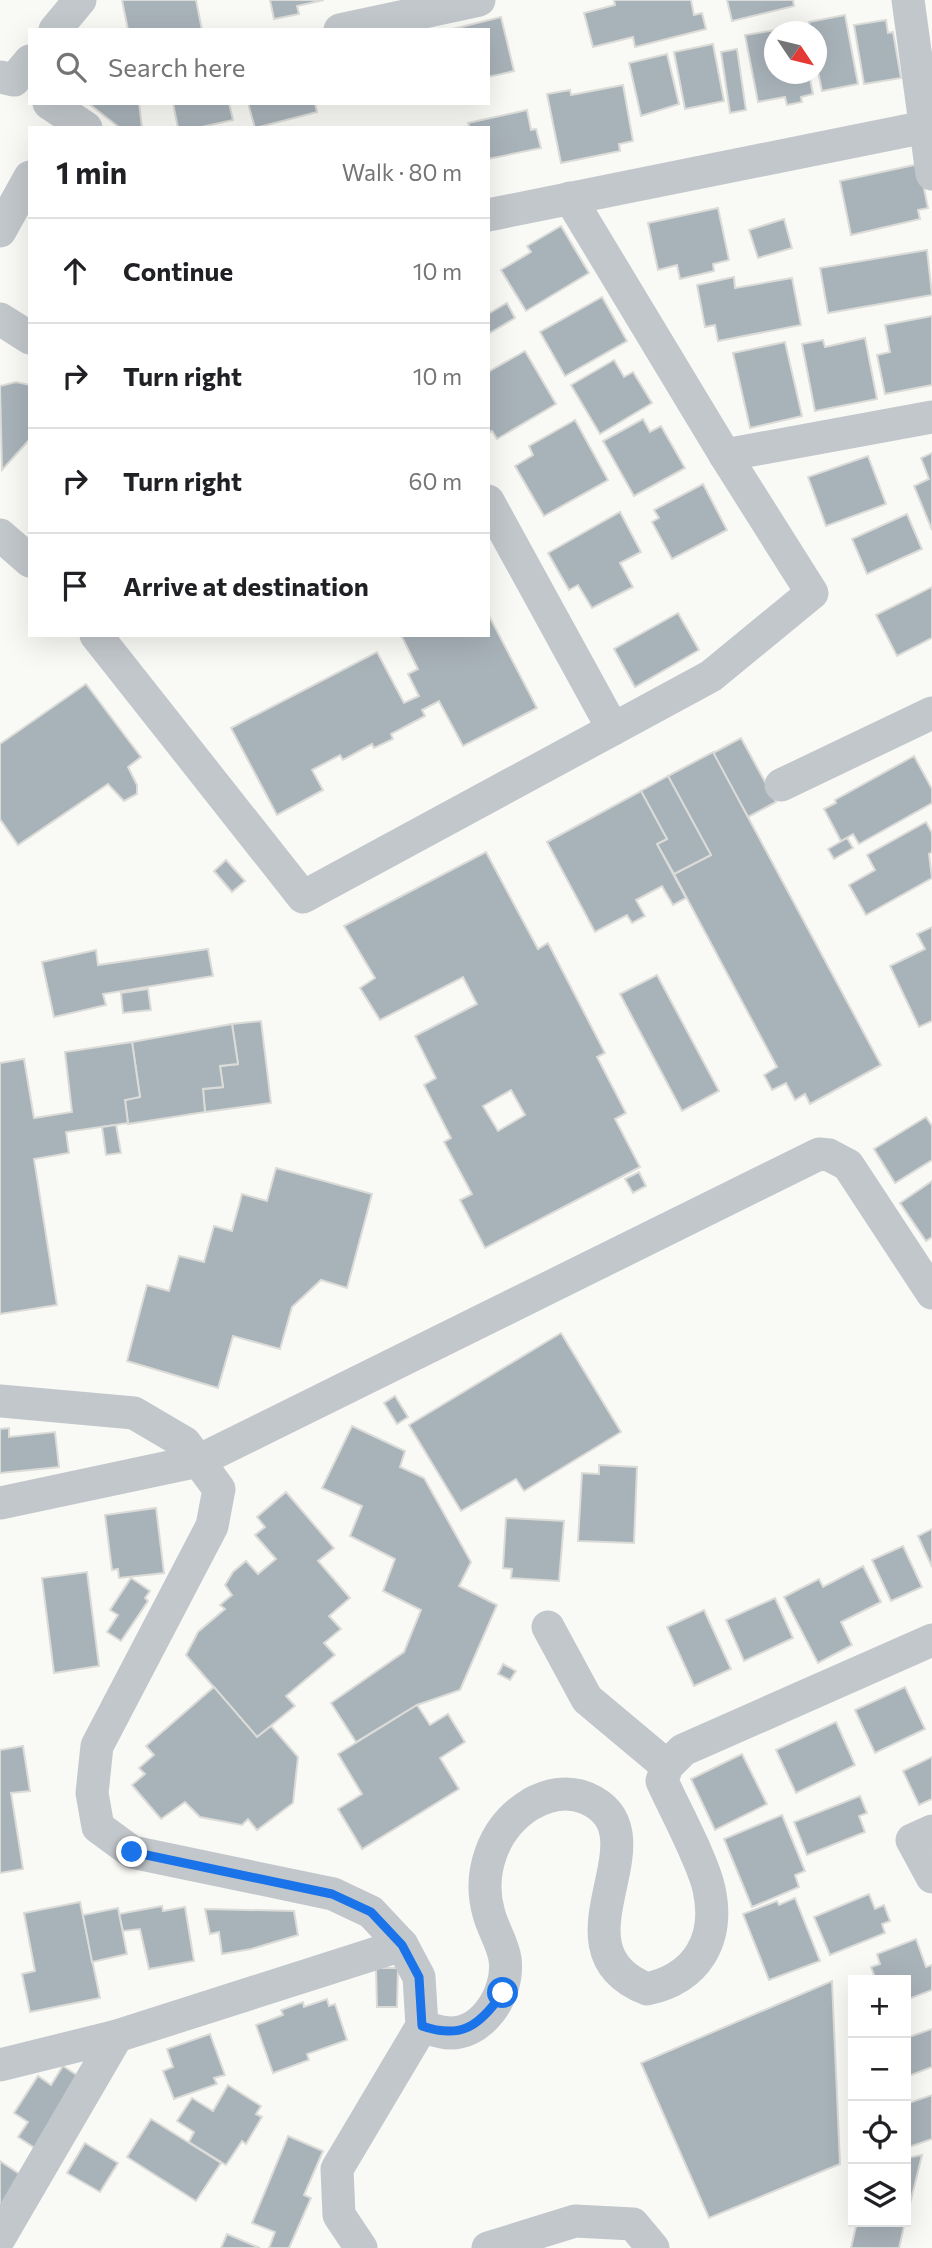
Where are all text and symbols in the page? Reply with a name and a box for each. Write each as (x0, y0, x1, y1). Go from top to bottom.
north arrow (764, 21, 827, 84)
search box (28, 28, 490, 105)
icon: search (52, 48, 90, 86)
text: Search here (108, 51, 246, 82)
text: 1 min (56, 153, 127, 190)
text: Walk · 80 m (342, 158, 462, 186)
icon: ahead (56, 252, 94, 290)
text: Continue (123, 255, 233, 286)
text: 10 m (413, 257, 462, 285)
icon: right (56, 357, 94, 395)
text: Turn right (123, 360, 242, 391)
text: 10 m (413, 362, 462, 390)
icon: right (56, 462, 94, 500)
text: Turn right (123, 465, 242, 496)
text: 60 m (409, 467, 462, 495)
icon: arrive (56, 567, 94, 605)
text: Arrive at destination (123, 570, 369, 601)
route end (116, 1836, 147, 1867)
map controls (848, 1975, 911, 2227)
button: + (848, 1975, 911, 2038)
route start (487, 1977, 518, 2008)
button: − (848, 2038, 911, 2101)
button: locate (848, 2101, 911, 2164)
button: layers (848, 2164, 911, 2227)

